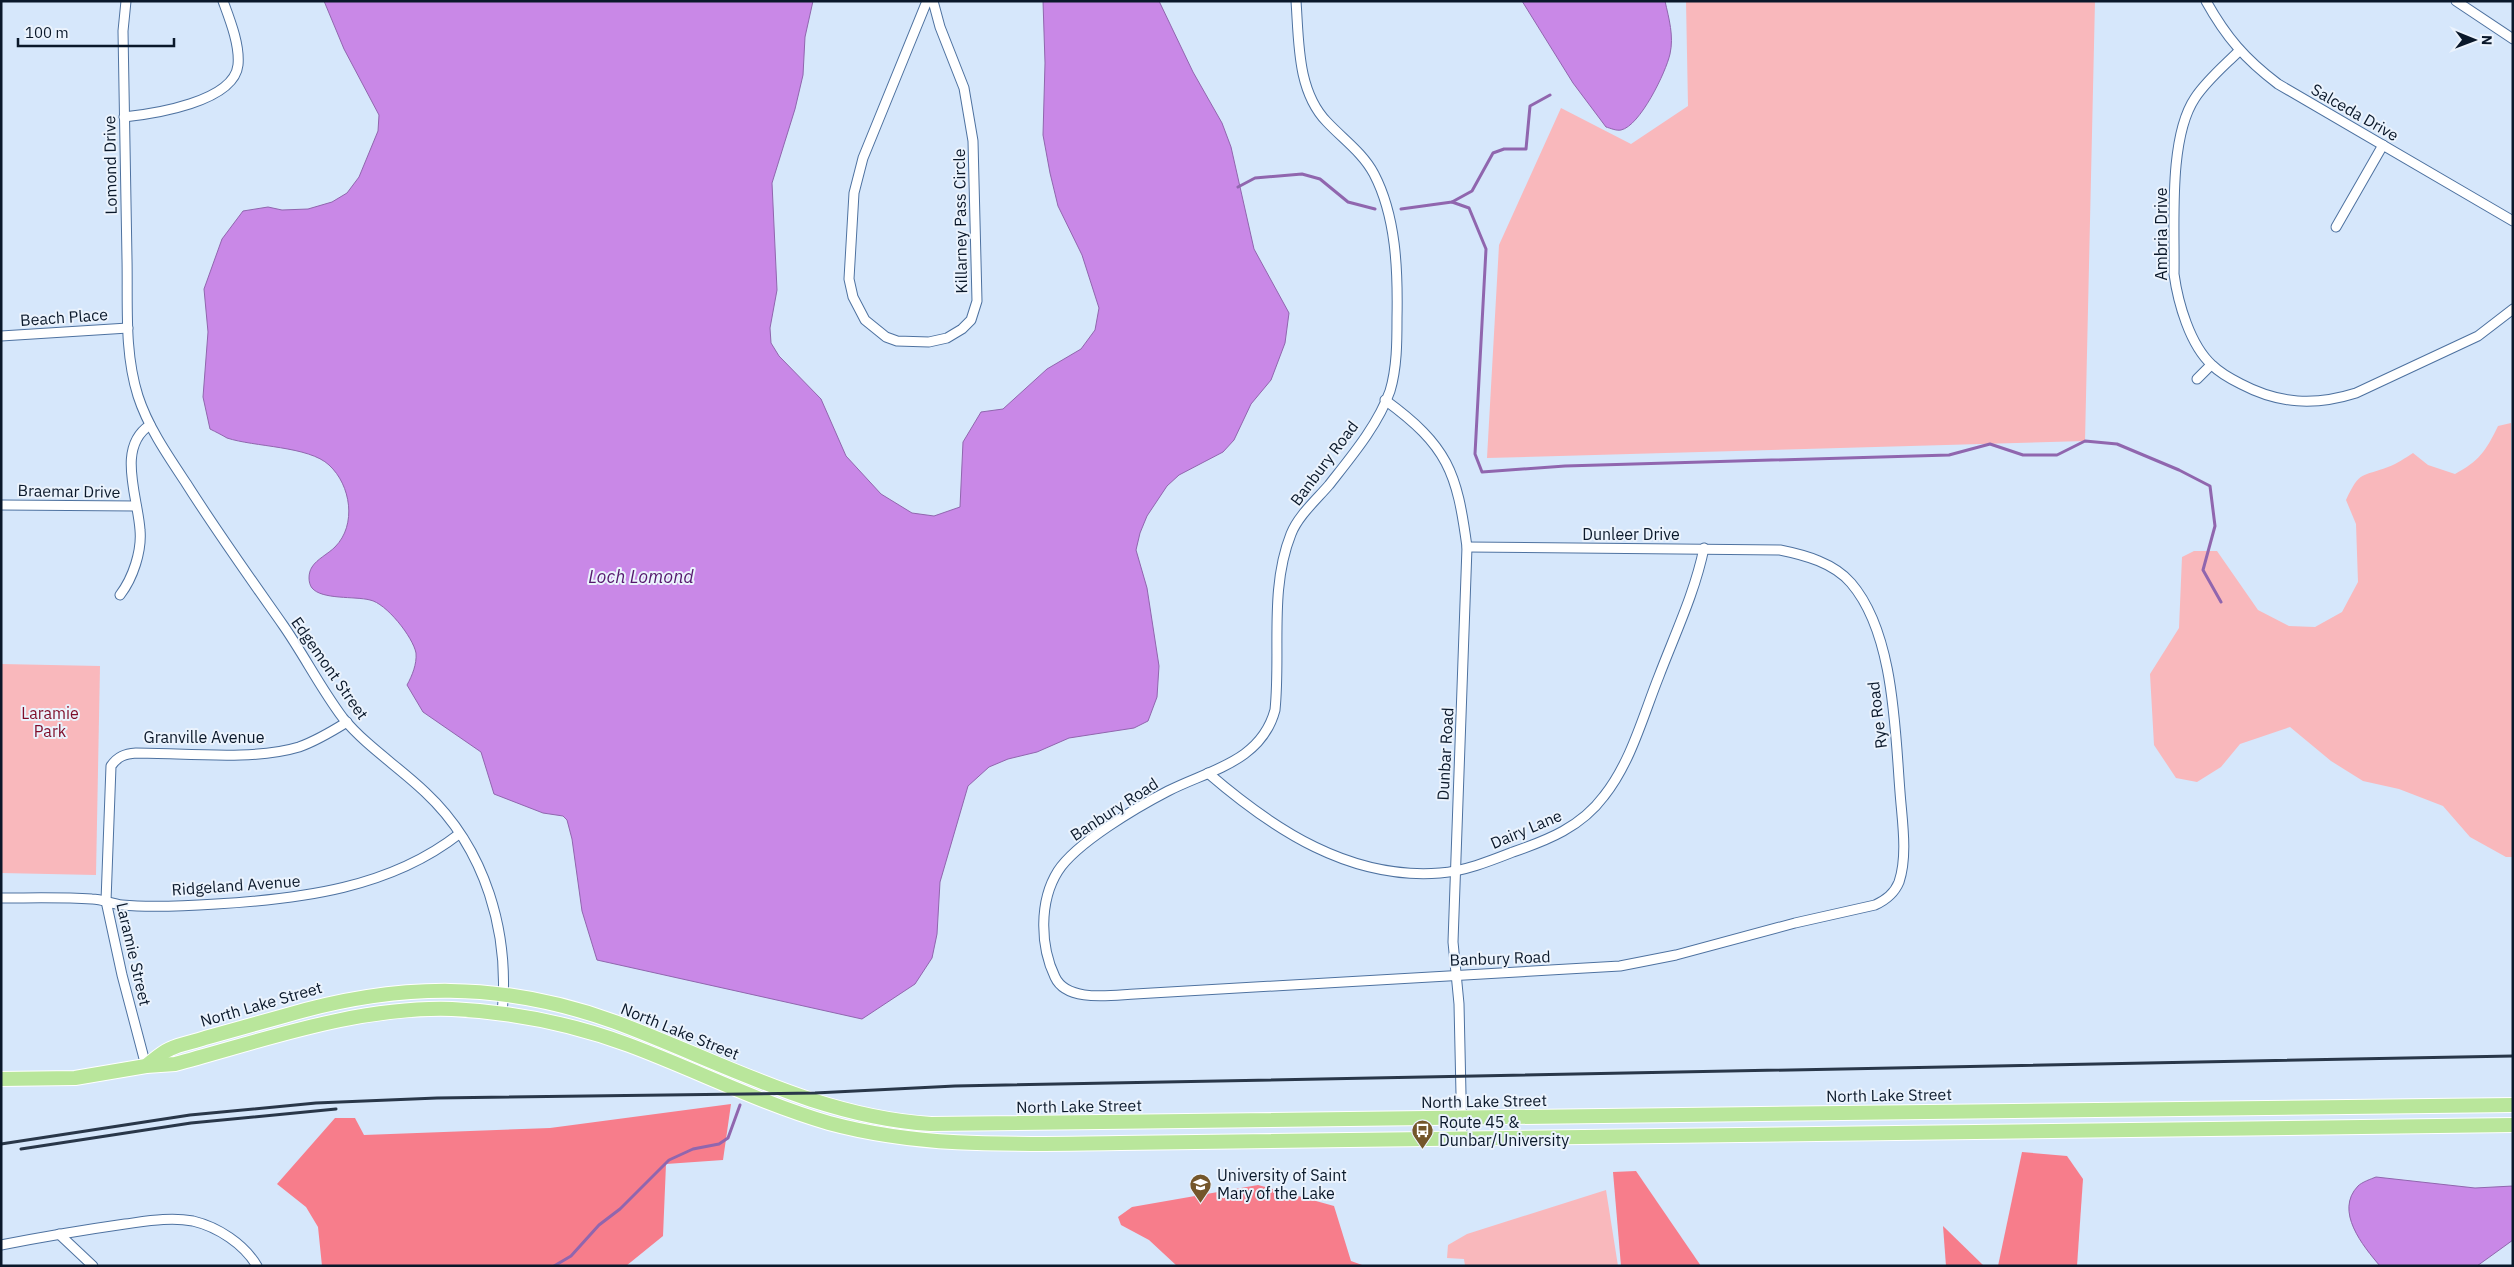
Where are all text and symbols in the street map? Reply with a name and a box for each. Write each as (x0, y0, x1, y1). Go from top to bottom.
scale bar (18, 15, 174, 47)
north arrow (2449, 15, 2499, 65)
text: 100 m (25, 23, 69, 42)
text: N (2478, 35, 2496, 45)
street label: Salceda Drive (2308, 79, 2402, 145)
street label: Lomond Drive (99, 115, 121, 215)
street label: Killarney Pass Circle (949, 148, 971, 294)
street label: Ambria Drive (2151, 187, 2171, 280)
street label: Beach Place (19, 304, 109, 330)
street label: Banbury Road (1286, 417, 1362, 509)
street label: Braemar Drive (17, 480, 121, 502)
street label: Dunleer Drive (1582, 524, 1680, 544)
water label: Loch Lomond (588, 565, 694, 588)
street label: Edgemont Street (287, 613, 373, 723)
street label: Rye Road (1863, 680, 1891, 750)
park label: Laramie Park (21, 703, 79, 741)
street label: Dunbar Road (1433, 707, 1457, 801)
street label: Granville Avenue (144, 727, 265, 747)
street label: Banbury Road (1066, 773, 1162, 845)
street label: Dairy Lane (1487, 805, 1565, 853)
street label: Ridgeland Avenue (171, 871, 301, 899)
street label: Laramie Street (112, 900, 156, 1008)
street label: Banbury Road (1449, 946, 1551, 970)
street label: North Lake Street (198, 977, 324, 1031)
street label: North Lake Street (618, 998, 742, 1064)
street label: North Lake Street (1826, 1084, 1952, 1106)
street label: North Lake Street (1421, 1090, 1547, 1112)
street label: North Lake Street (1016, 1095, 1142, 1117)
place label: Route 45 & Dunbar/University (1439, 1112, 1569, 1150)
bus stop icon: Route 45 & Dunbar/University (1411, 1119, 1435, 1150)
place label: University of Saint Mary of the Lake (1217, 1165, 1347, 1203)
school or university icon: University of Saint Mary of the Lake (1189, 1172, 1213, 1203)

